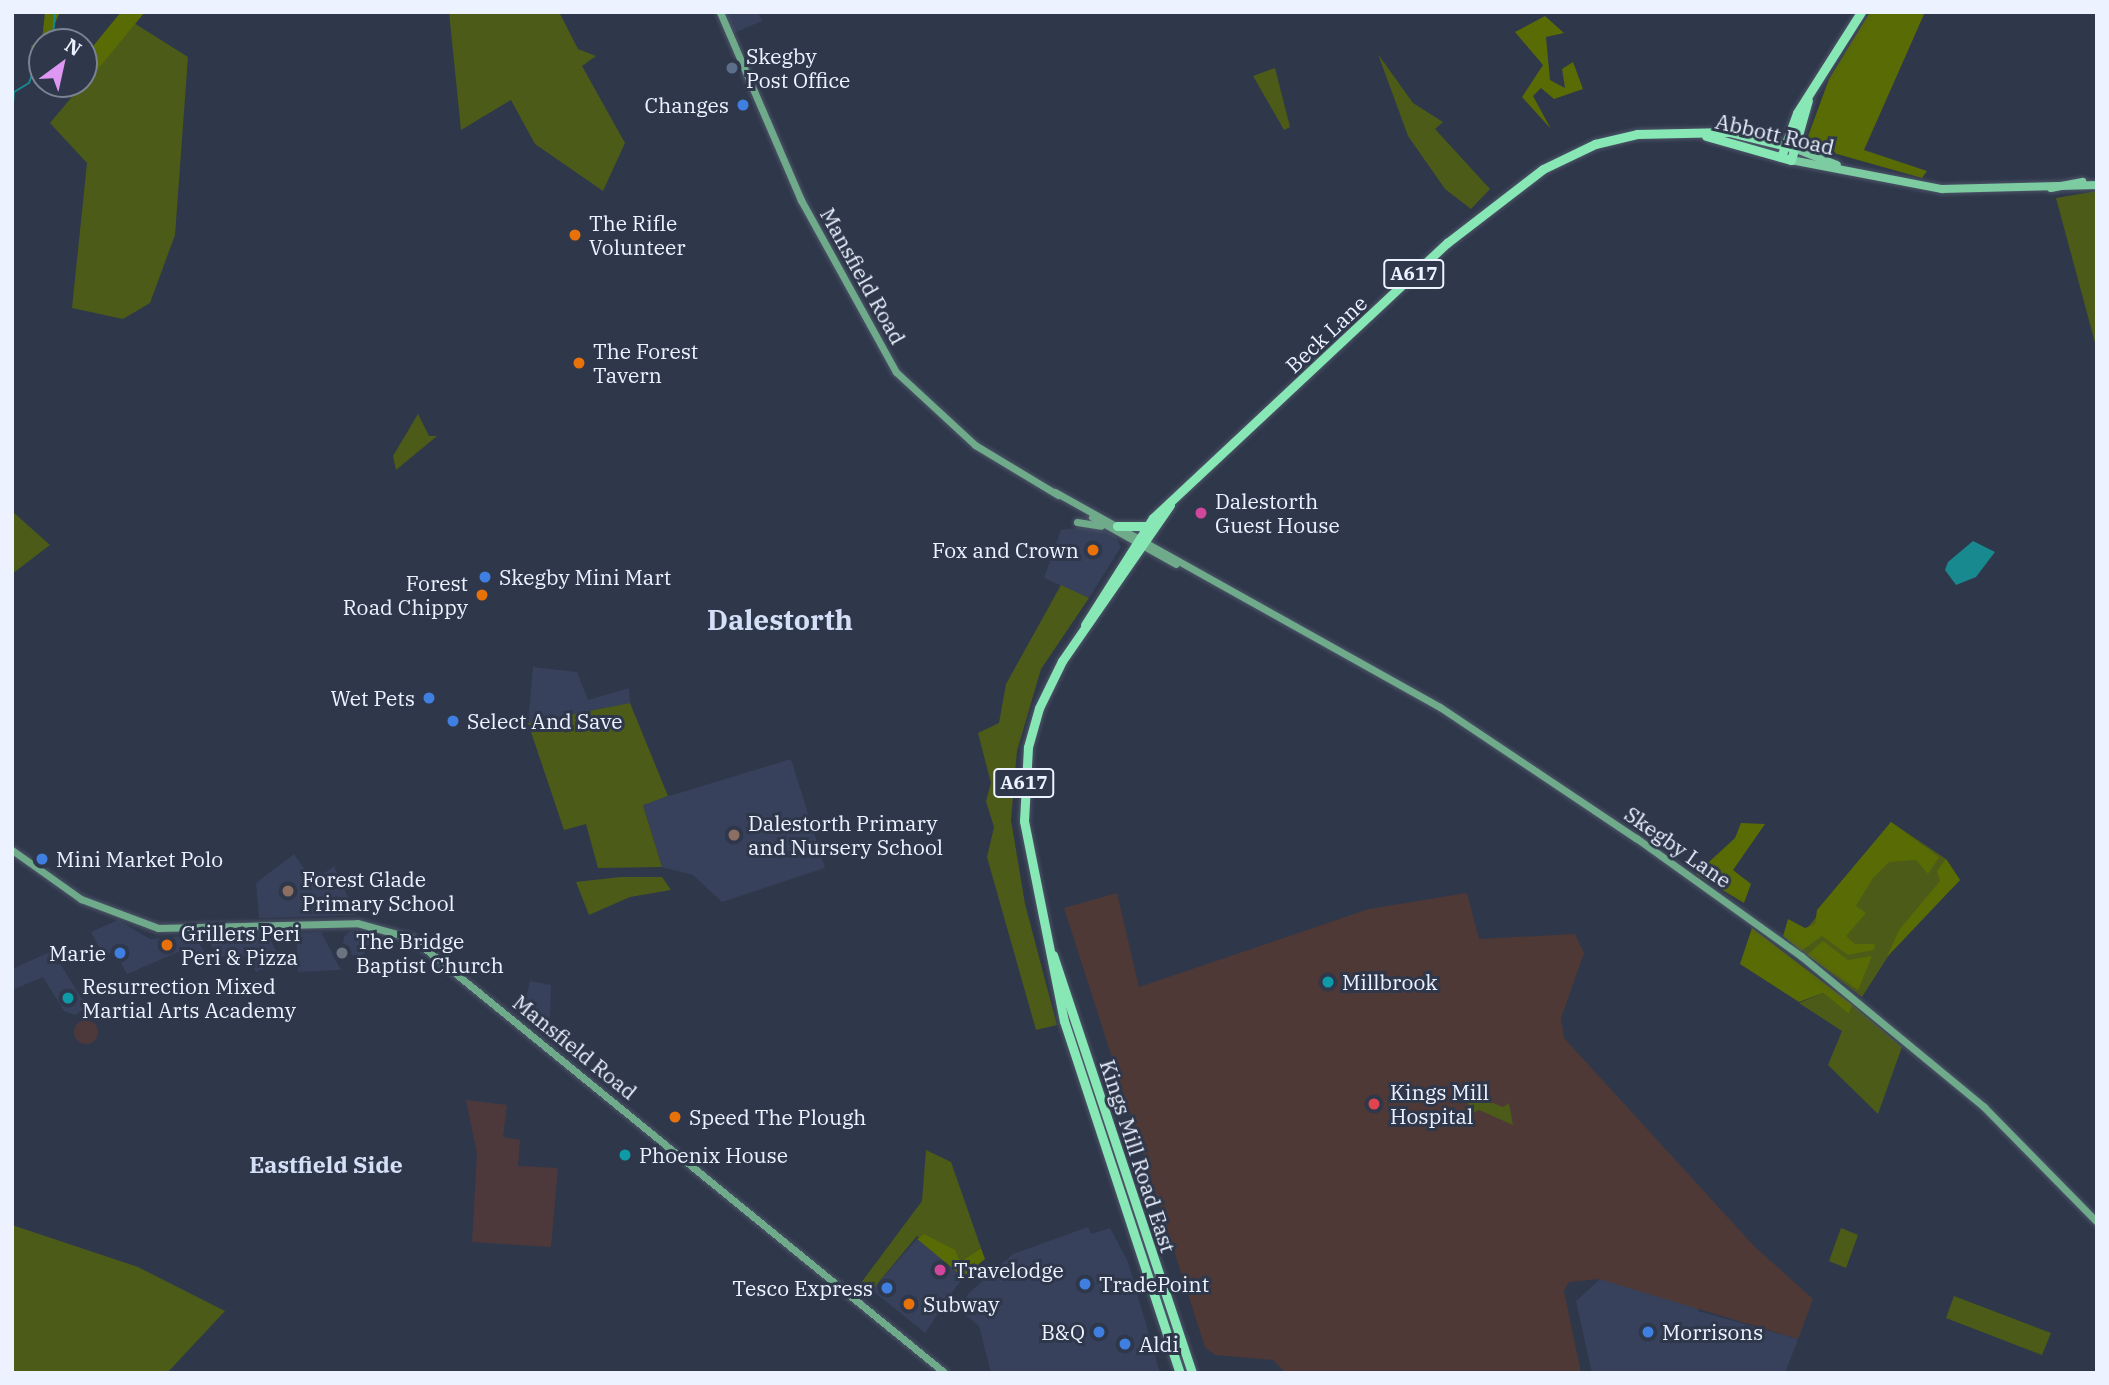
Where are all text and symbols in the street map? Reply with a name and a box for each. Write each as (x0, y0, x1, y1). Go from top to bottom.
north arrow (28, 28, 98, 98)
text: N (61, 33, 86, 61)
place label: Skegby Post Office (746, 43, 850, 93)
marker: Skegby Post Office (724, 60, 740, 76)
place label: Changes (645, 92, 729, 118)
marker: Changes (735, 97, 751, 113)
street label: Abbott Road (1713, 108, 1837, 160)
street label: Mansfield Road (815, 203, 911, 349)
place label: The Rifle Volunteer (589, 210, 686, 260)
marker: The Rifle Volunteer (567, 227, 583, 243)
road number: A617 (1382, 258, 1446, 290)
street label: Beck Lane (1280, 290, 1372, 378)
place label: The Forest Tavern (593, 338, 698, 388)
marker: The Forest Tavern (571, 355, 587, 371)
place label: Dalestorth Guest House (1215, 488, 1340, 538)
marker: Dalestorth Guest House (1193, 505, 1209, 521)
place label: Fox and Crown (932, 537, 1079, 563)
marker: Fox and Crown (1085, 542, 1101, 558)
place label: Skegby Mini Mart (499, 564, 671, 590)
marker: Skegby Mini Mart (477, 569, 493, 585)
place label: Forest Road Chippy (343, 570, 468, 620)
marker: Forest Road Chippy (474, 587, 490, 603)
district label: Dalestorth (707, 603, 853, 637)
place label: Wet Pets (330, 685, 415, 711)
marker: Wet Pets (421, 690, 437, 706)
place label: Select And Save (467, 708, 623, 734)
marker: Select And Save (445, 713, 461, 729)
road number: A617 (992, 768, 1056, 798)
street label: Skegby Lane (1620, 801, 1736, 893)
place label: Dalestorth Primary and Nursery School (748, 810, 943, 860)
marker: Dalestorth Primary and Nursery School (726, 827, 742, 843)
place label: Mini Market Polo (56, 846, 223, 872)
marker: Mini Market Polo (34, 851, 50, 867)
place label: Forest Glade Primary School (302, 866, 455, 916)
marker: Forest Glade Primary School (280, 883, 296, 899)
place label: Grillers Peri Peri & Pizza (181, 920, 300, 970)
place label: The Bridge Baptist Church (356, 928, 504, 978)
marker: Grillers Peri Peri & Pizza (159, 937, 175, 953)
place label: Marie (49, 940, 106, 966)
marker: Marie (112, 945, 128, 961)
marker: The Bridge Baptist Church (334, 945, 350, 961)
place label: Millbrook (1342, 969, 1438, 995)
place label: Resurrection Mixed Martial Arts Academy (82, 973, 296, 1023)
marker: Millbrook (1320, 974, 1336, 990)
street label: Mansfield Road (508, 989, 642, 1105)
marker: Resurrection Mixed Martial Arts Academy (60, 990, 76, 1006)
street label: Kings Mill Road East (1095, 1056, 1181, 1256)
place label: Kings Mill Hospital (1390, 1079, 1489, 1129)
marker: Kings Mill Hospital (1364, 1094, 1384, 1114)
place label: Speed The Plough (689, 1104, 866, 1130)
marker: Speed The Plough (667, 1109, 683, 1125)
place label: Phoenix House (639, 1142, 788, 1168)
marker: Phoenix House (617, 1147, 633, 1163)
district label: Eastfield Side (249, 1150, 403, 1178)
place label: Travelodge (954, 1257, 1064, 1283)
marker: Travelodge (932, 1262, 948, 1278)
place label: TradePoint (1099, 1271, 1209, 1297)
place label: Tesco Express (732, 1275, 873, 1301)
marker: TradePoint (1077, 1276, 1093, 1292)
marker: Tesco Express (879, 1280, 895, 1296)
place label: Subway (923, 1291, 999, 1317)
marker: Subway (901, 1296, 917, 1312)
place label: B&Q (1041, 1319, 1085, 1345)
place label: Morrisons (1662, 1319, 1763, 1345)
marker: B&Q (1091, 1324, 1107, 1340)
marker: Morrisons (1640, 1324, 1656, 1340)
place label: Aldi (1139, 1331, 1179, 1357)
marker: Aldi (1117, 1336, 1133, 1352)

